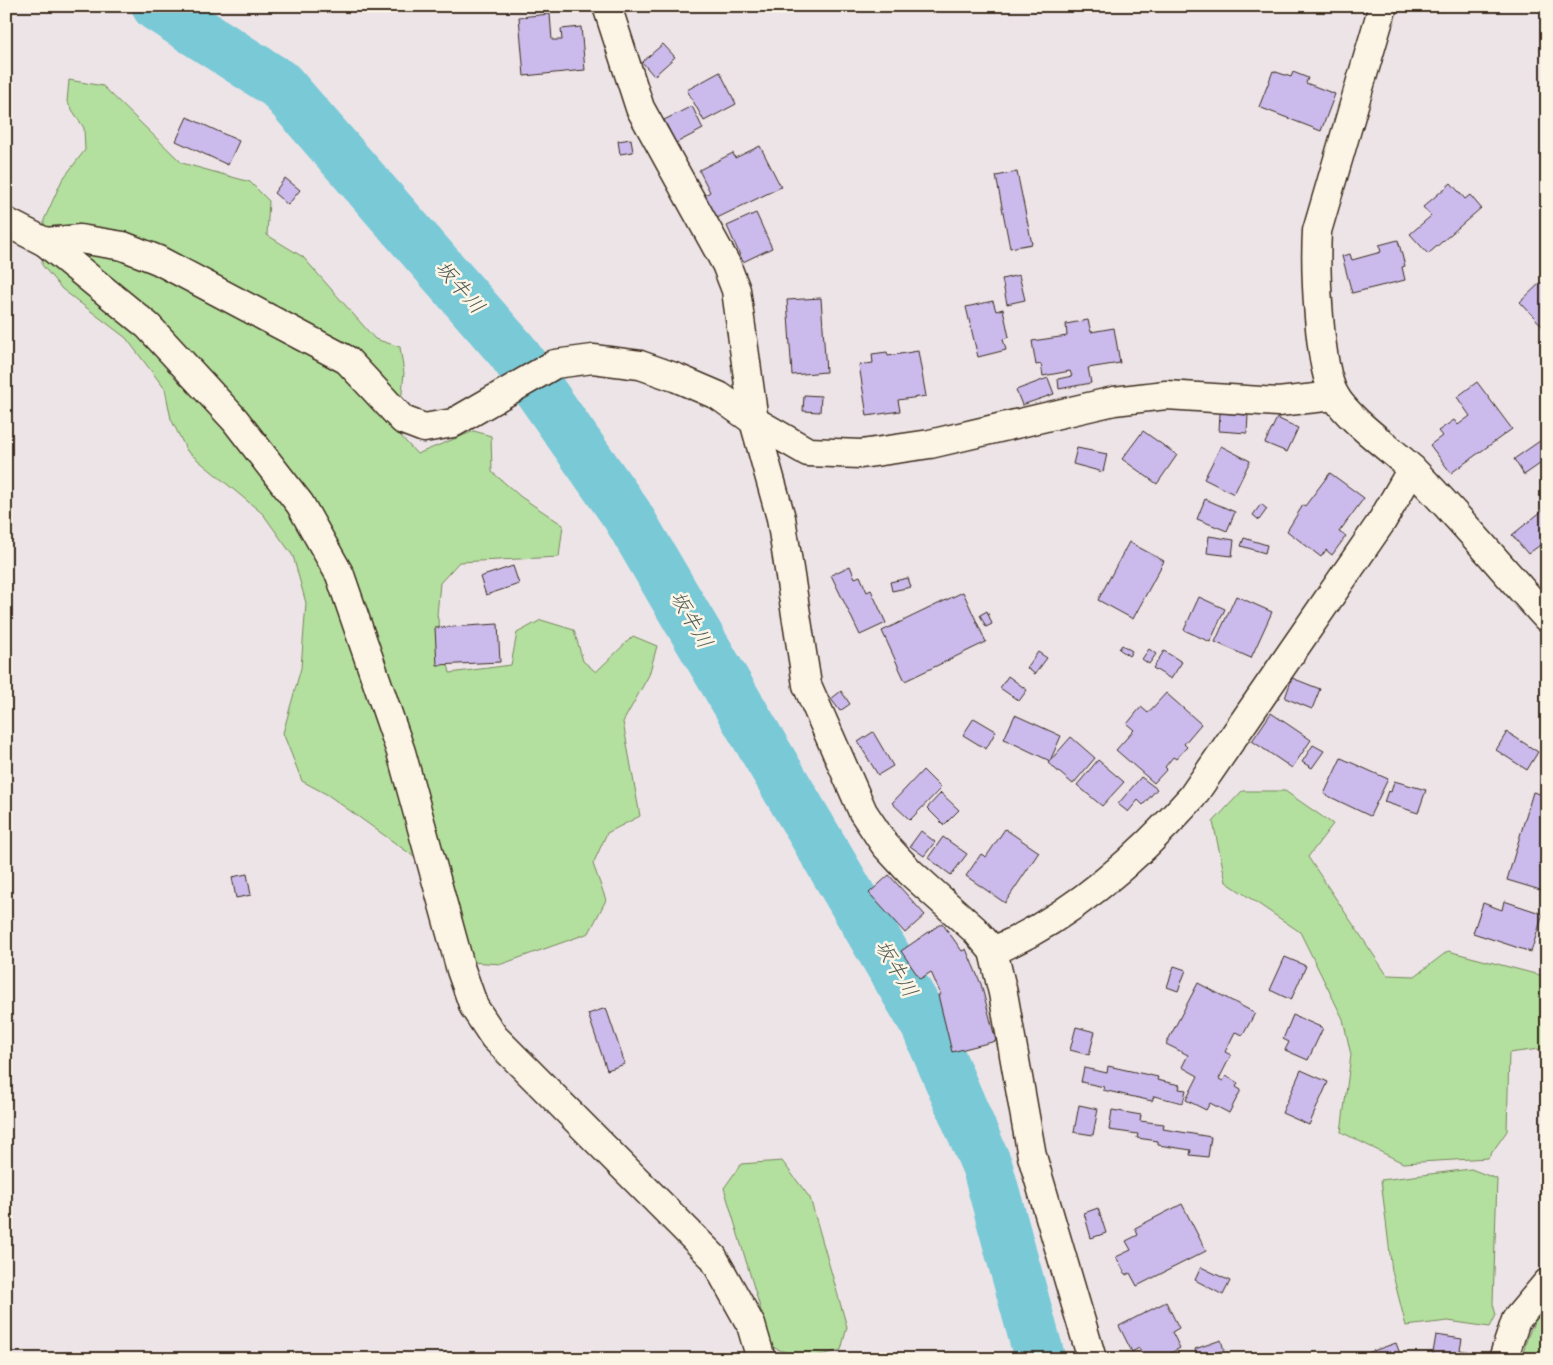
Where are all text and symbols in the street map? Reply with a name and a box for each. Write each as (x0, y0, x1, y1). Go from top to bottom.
water label: 坂牛川 (426, 255, 490, 323)
water label: 坂牛川 (660, 586, 718, 656)
water label: 坂牛川 (865, 935, 923, 1005)

